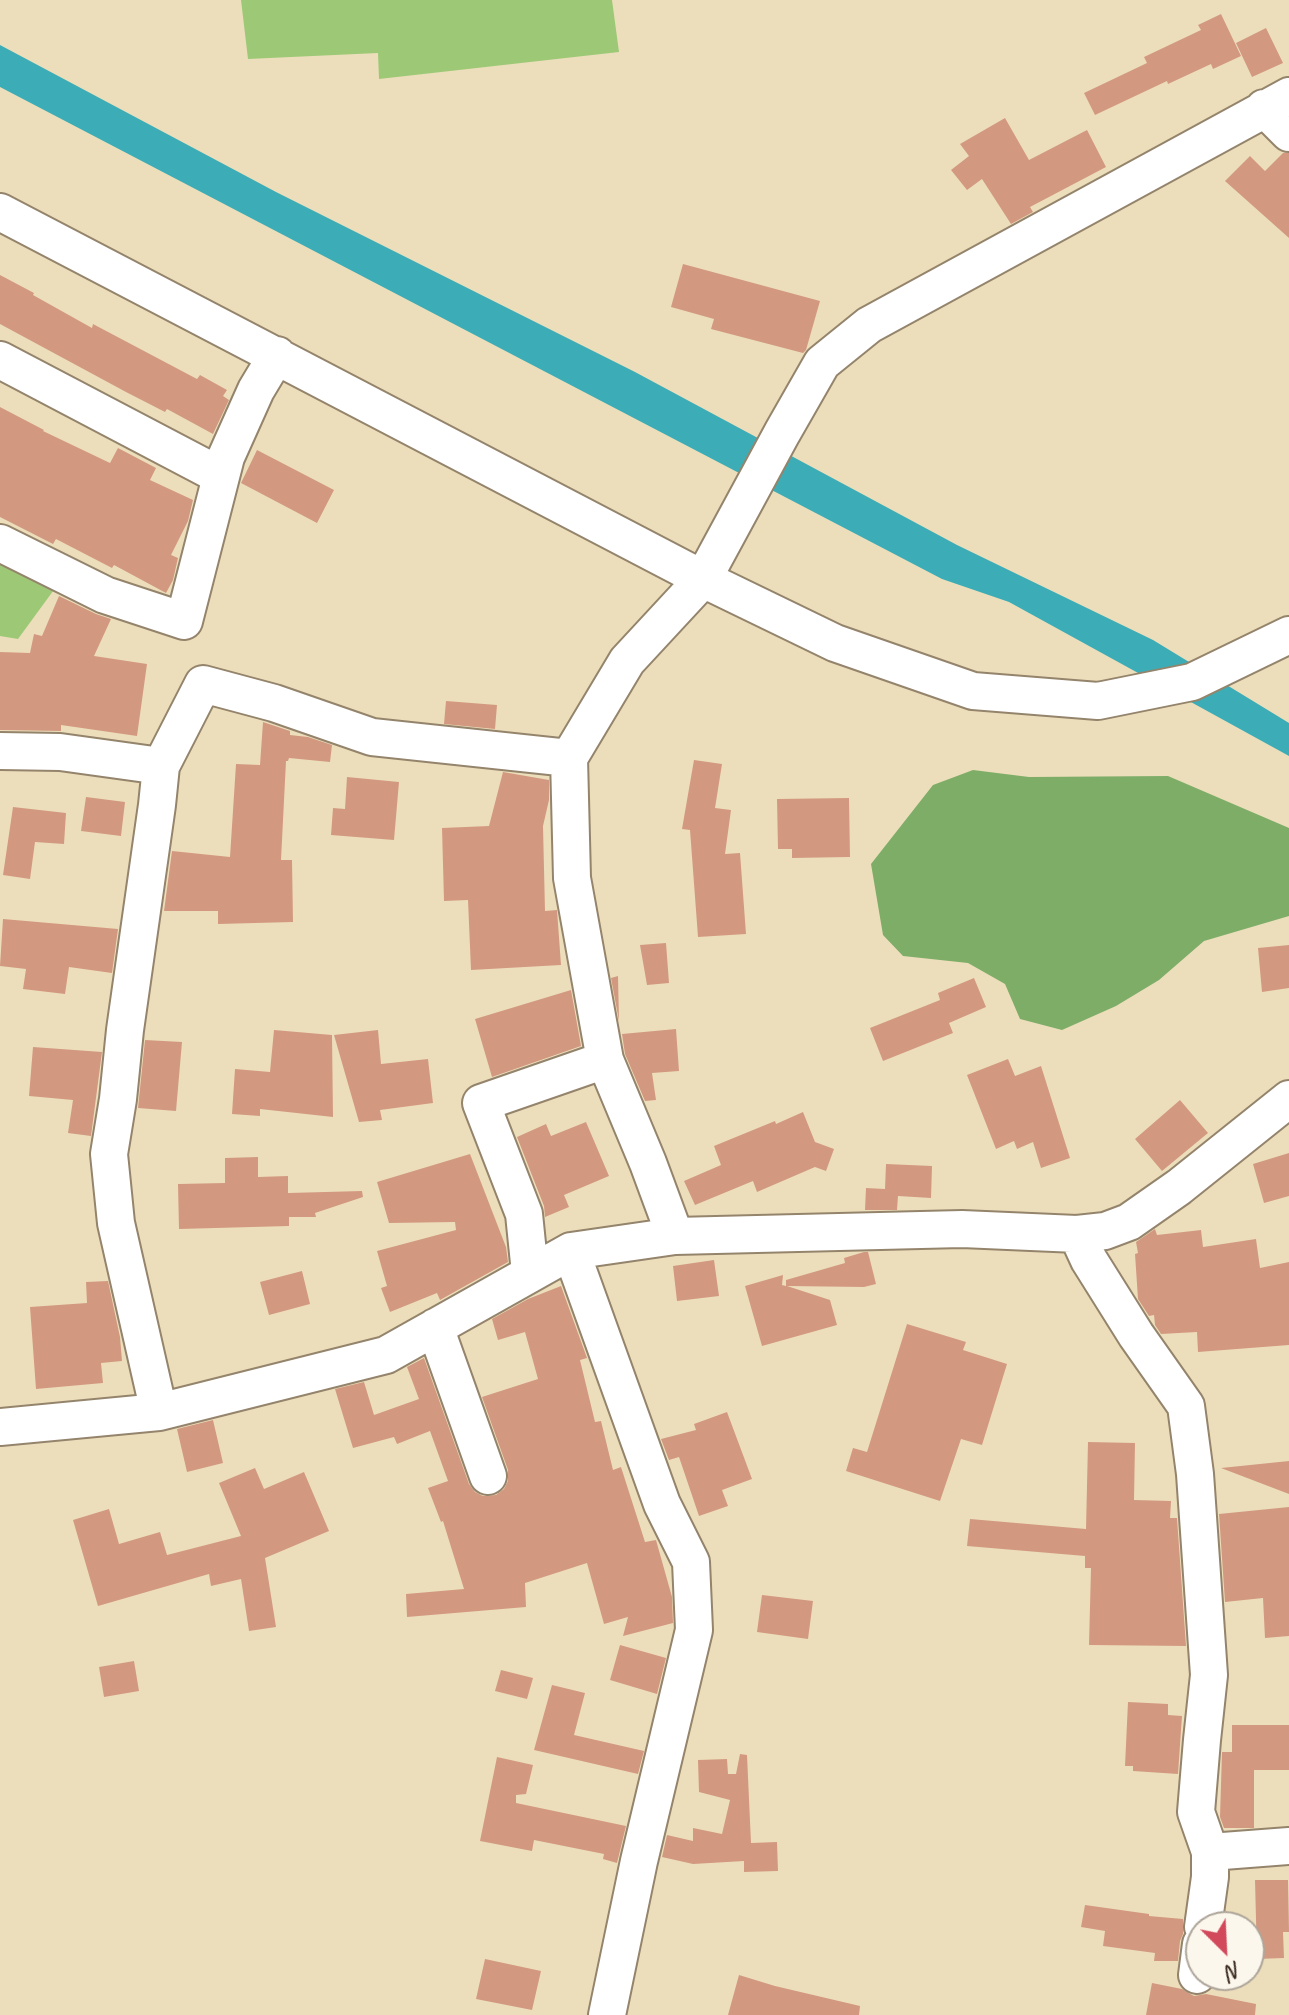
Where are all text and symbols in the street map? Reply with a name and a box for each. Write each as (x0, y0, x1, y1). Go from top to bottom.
north arrow (1185, 1911, 1265, 1991)
text: N (1222, 1956, 1246, 1987)

